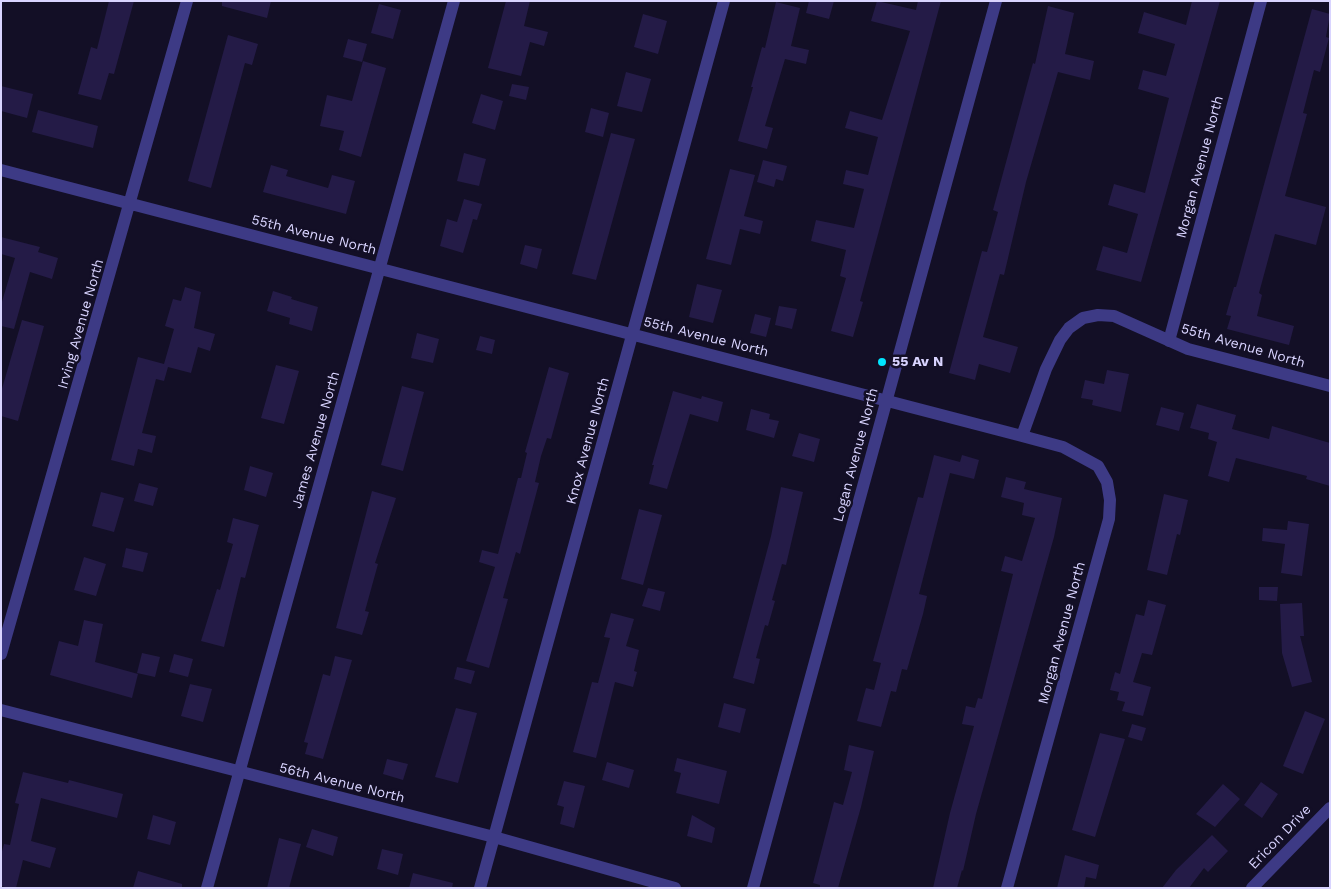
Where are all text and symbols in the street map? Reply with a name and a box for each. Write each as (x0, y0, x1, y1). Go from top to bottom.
street label: Morgan Avenue North (1173, 94, 1227, 240)
street label: 55th Avenue North (250, 211, 378, 259)
street label: Irving Avenue North (54, 257, 108, 391)
street label: 55th Avenue North (642, 313, 770, 361)
street label: 55th Avenue North (1179, 320, 1307, 372)
place label: 55 Av N (892, 354, 943, 370)
marker: 55 Av N (876, 356, 888, 368)
street label: James Avenue North (288, 370, 344, 510)
street label: Knox Avenue North (563, 376, 613, 506)
street label: Logan Avenue North (830, 386, 882, 524)
street label: Morgan Avenue North (1035, 560, 1089, 706)
street label: 56th Avenue North (278, 759, 406, 807)
street label: Ericon Drive (1245, 801, 1315, 873)

